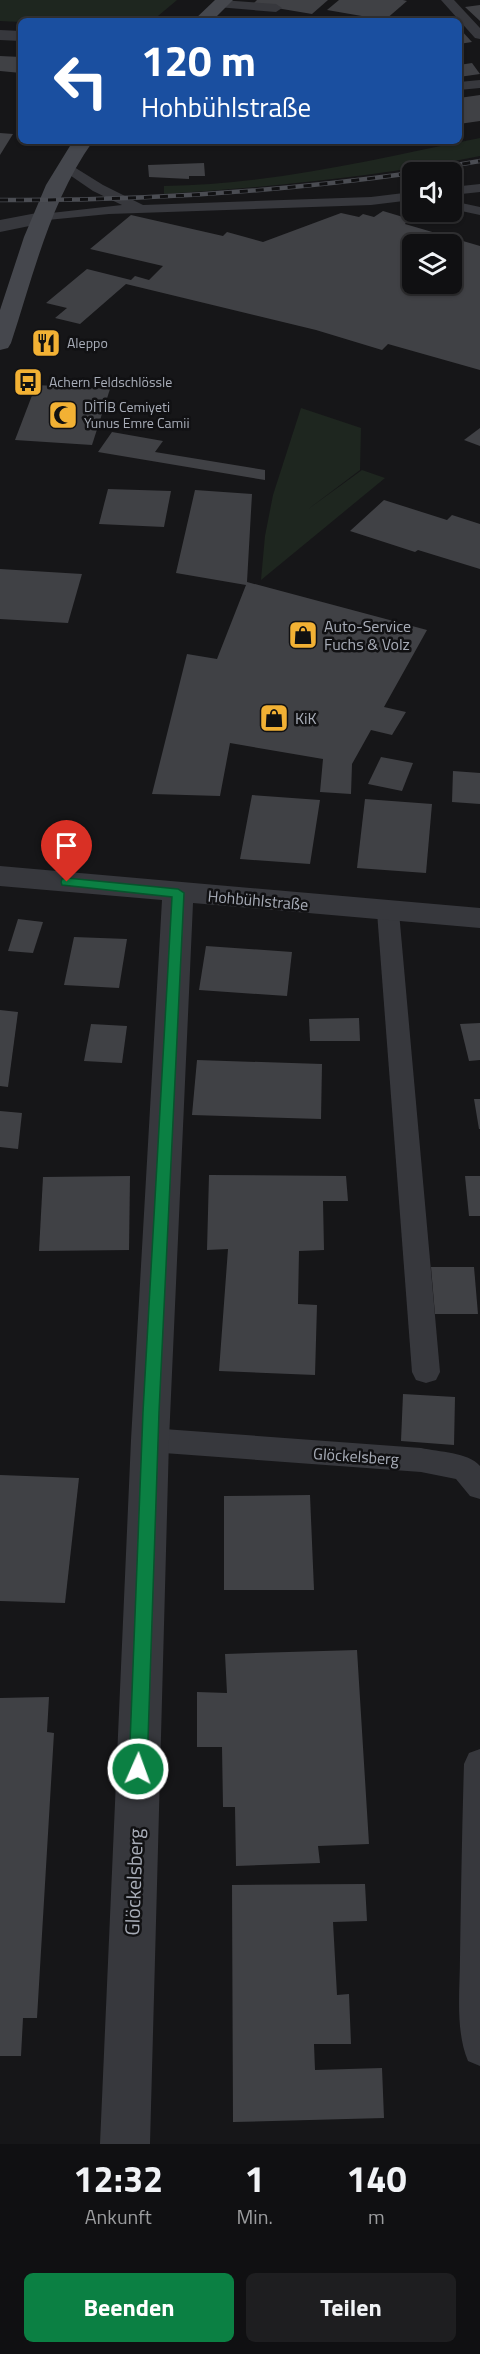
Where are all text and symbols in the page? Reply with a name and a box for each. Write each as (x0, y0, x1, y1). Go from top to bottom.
text: 120 m (141, 28, 256, 92)
icon: left (42, 42, 120, 120)
text: Hohbühlstraße (141, 86, 311, 127)
map controls (402, 162, 462, 294)
button: sound (402, 162, 462, 222)
button: layers (402, 234, 462, 294)
restaurant icon: Aleppo (30, 327, 62, 359)
place label: Aleppo (67, 332, 108, 353)
bus stop icon: Achern Feldschlössle (12, 366, 44, 398)
place label: Achern Feldschlössle (49, 371, 172, 392)
place label: DİTİB Cemiyeti Yunus Emre Camii (84, 396, 189, 433)
mosque icon: DİTİB Cemiyeti Yunus Emre Camii (47, 399, 79, 431)
place label: Auto-Service Fuchs & Volz (324, 614, 411, 656)
shop icon: Auto-Service Fuchs & Volz (287, 619, 319, 651)
shop icon: KiK (258, 702, 290, 734)
place label: KiK (295, 706, 317, 730)
pin (41, 820, 92, 882)
icon: arrive (50, 829, 83, 862)
street label: Hohbühlstraße (207, 884, 309, 916)
street label: Glöckelsberg (312, 1441, 400, 1471)
position arrow (106, 1737, 170, 1801)
street label: Glöckelsberg (116, 1828, 151, 1936)
text: 12:32 (73, 2151, 163, 2206)
text: 1 (245, 2151, 265, 2206)
text: 140 (346, 2151, 407, 2206)
text: Ankunft (85, 2201, 152, 2232)
text: Min. (237, 2201, 273, 2232)
text: m (368, 2201, 385, 2232)
button: Beenden (24, 2273, 234, 2342)
button: Teilen (246, 2273, 456, 2342)

